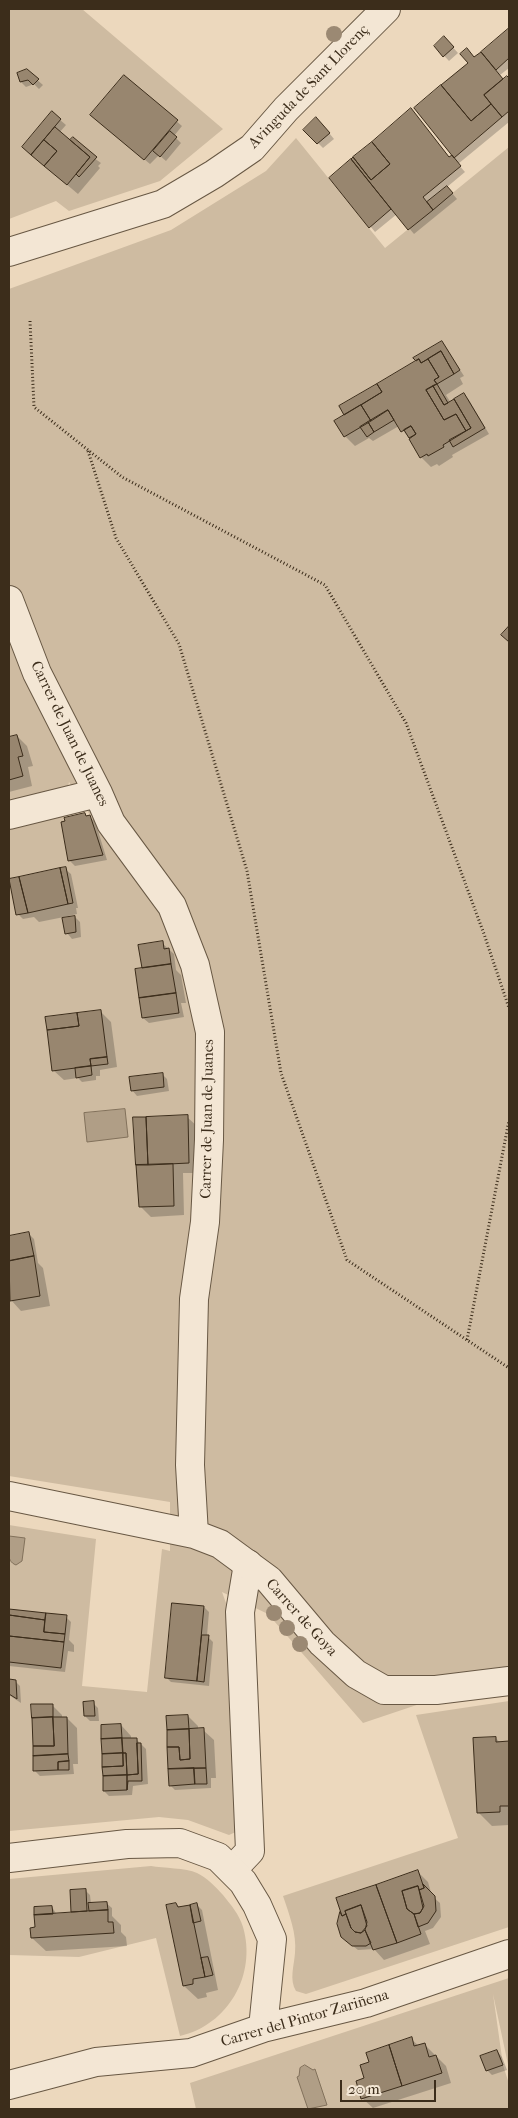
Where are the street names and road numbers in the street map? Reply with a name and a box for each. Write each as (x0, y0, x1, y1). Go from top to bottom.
street label: Avinguda de Sant Llorenç (245, 21, 373, 153)
street label: Carrer de Juan de Juanes (26, 658, 112, 810)
street label: Carrer de Juan de Juanes (198, 1039, 218, 1199)
street label: Carrer de Goya (262, 1576, 340, 1660)
street label: Carrer del Pintor Zariñena (219, 1986, 391, 2052)

